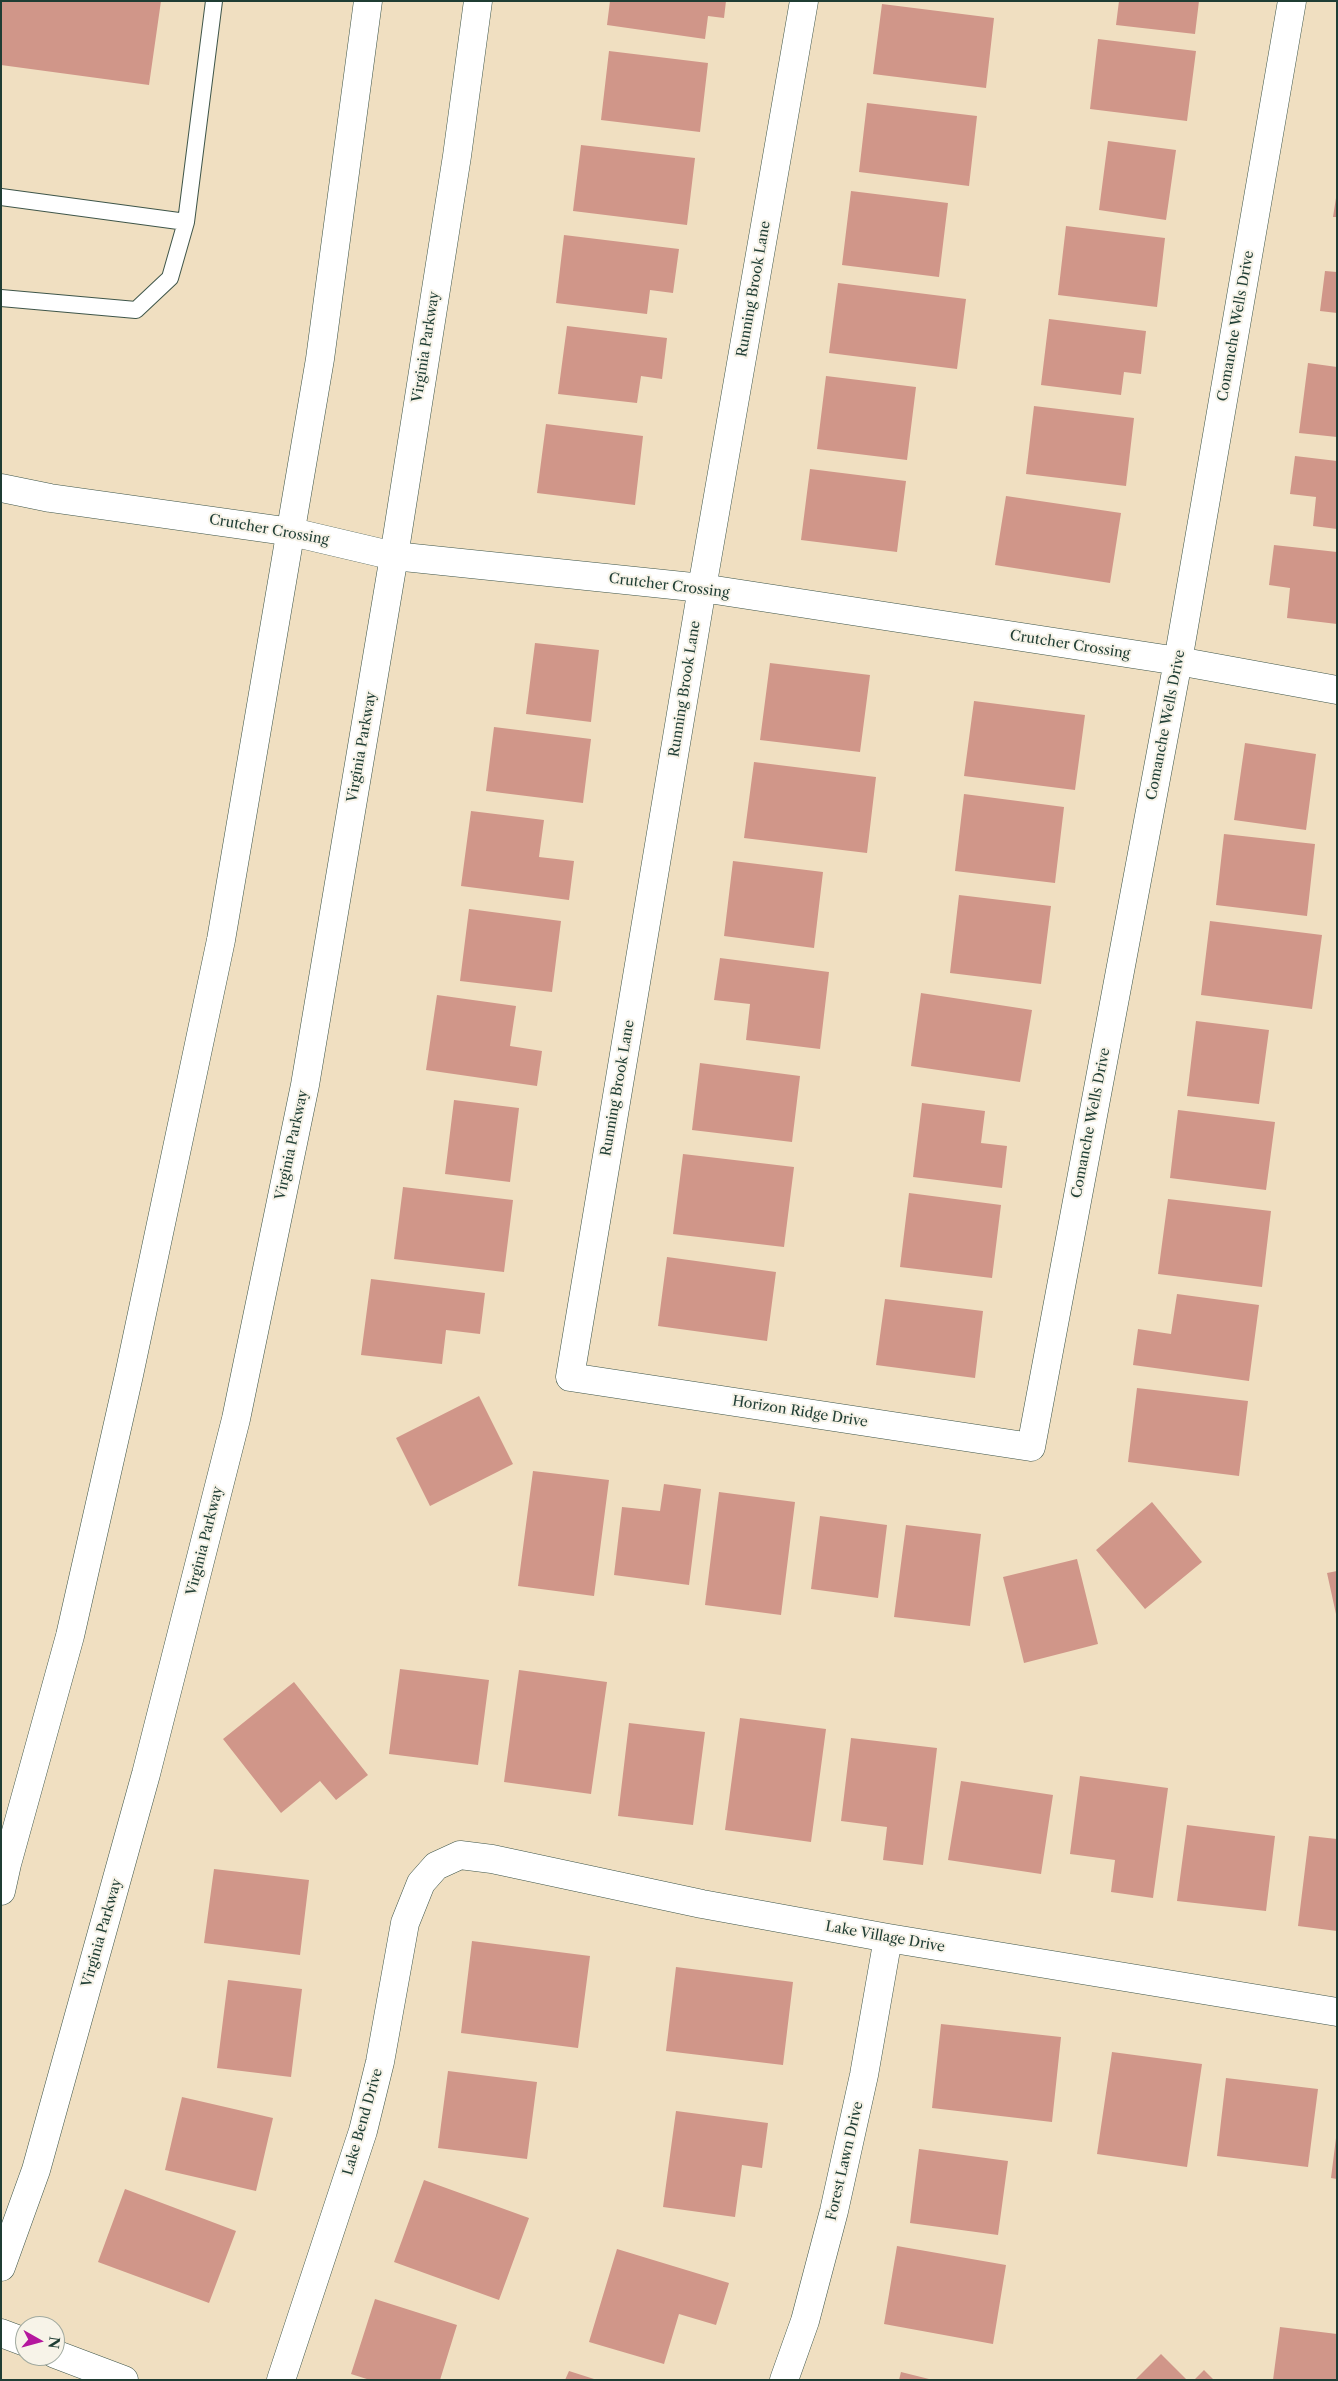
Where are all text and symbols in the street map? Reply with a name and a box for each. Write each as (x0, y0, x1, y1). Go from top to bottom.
street label: Running Brook Lane (734, 220, 774, 358)
street label: Comanche Wells Drive (1214, 249, 1258, 403)
street label: Virginia Parkway (409, 290, 443, 404)
street label: Crutcher Crossing (208, 511, 330, 549)
street label: Crutcher Crossing (608, 570, 730, 602)
street label: Running Brook Lane (666, 619, 704, 759)
street label: Crutcher Crossing (1009, 627, 1131, 663)
street label: Comanche Wells Drive (1143, 648, 1189, 802)
street label: Virginia Parkway (344, 690, 380, 804)
street label: Running Brook Lane (598, 1019, 638, 1157)
street label: Comanche Wells Drive (1068, 1046, 1114, 1200)
street label: Virginia Parkway (272, 1088, 312, 1202)
street label: Horizon Ridge Drive (731, 1393, 869, 1431)
street label: Virginia Parkway (183, 1485, 227, 1597)
street label: Virginia Parkway (78, 1877, 126, 1989)
street label: Lake Village Drive (824, 1918, 946, 1956)
street label: Lake Bend Drive (340, 2066, 386, 2178)
street label: Forest Lawn Drive (823, 2100, 867, 2222)
north arrow (15, 2316, 65, 2366)
text: N (44, 2336, 64, 2350)

